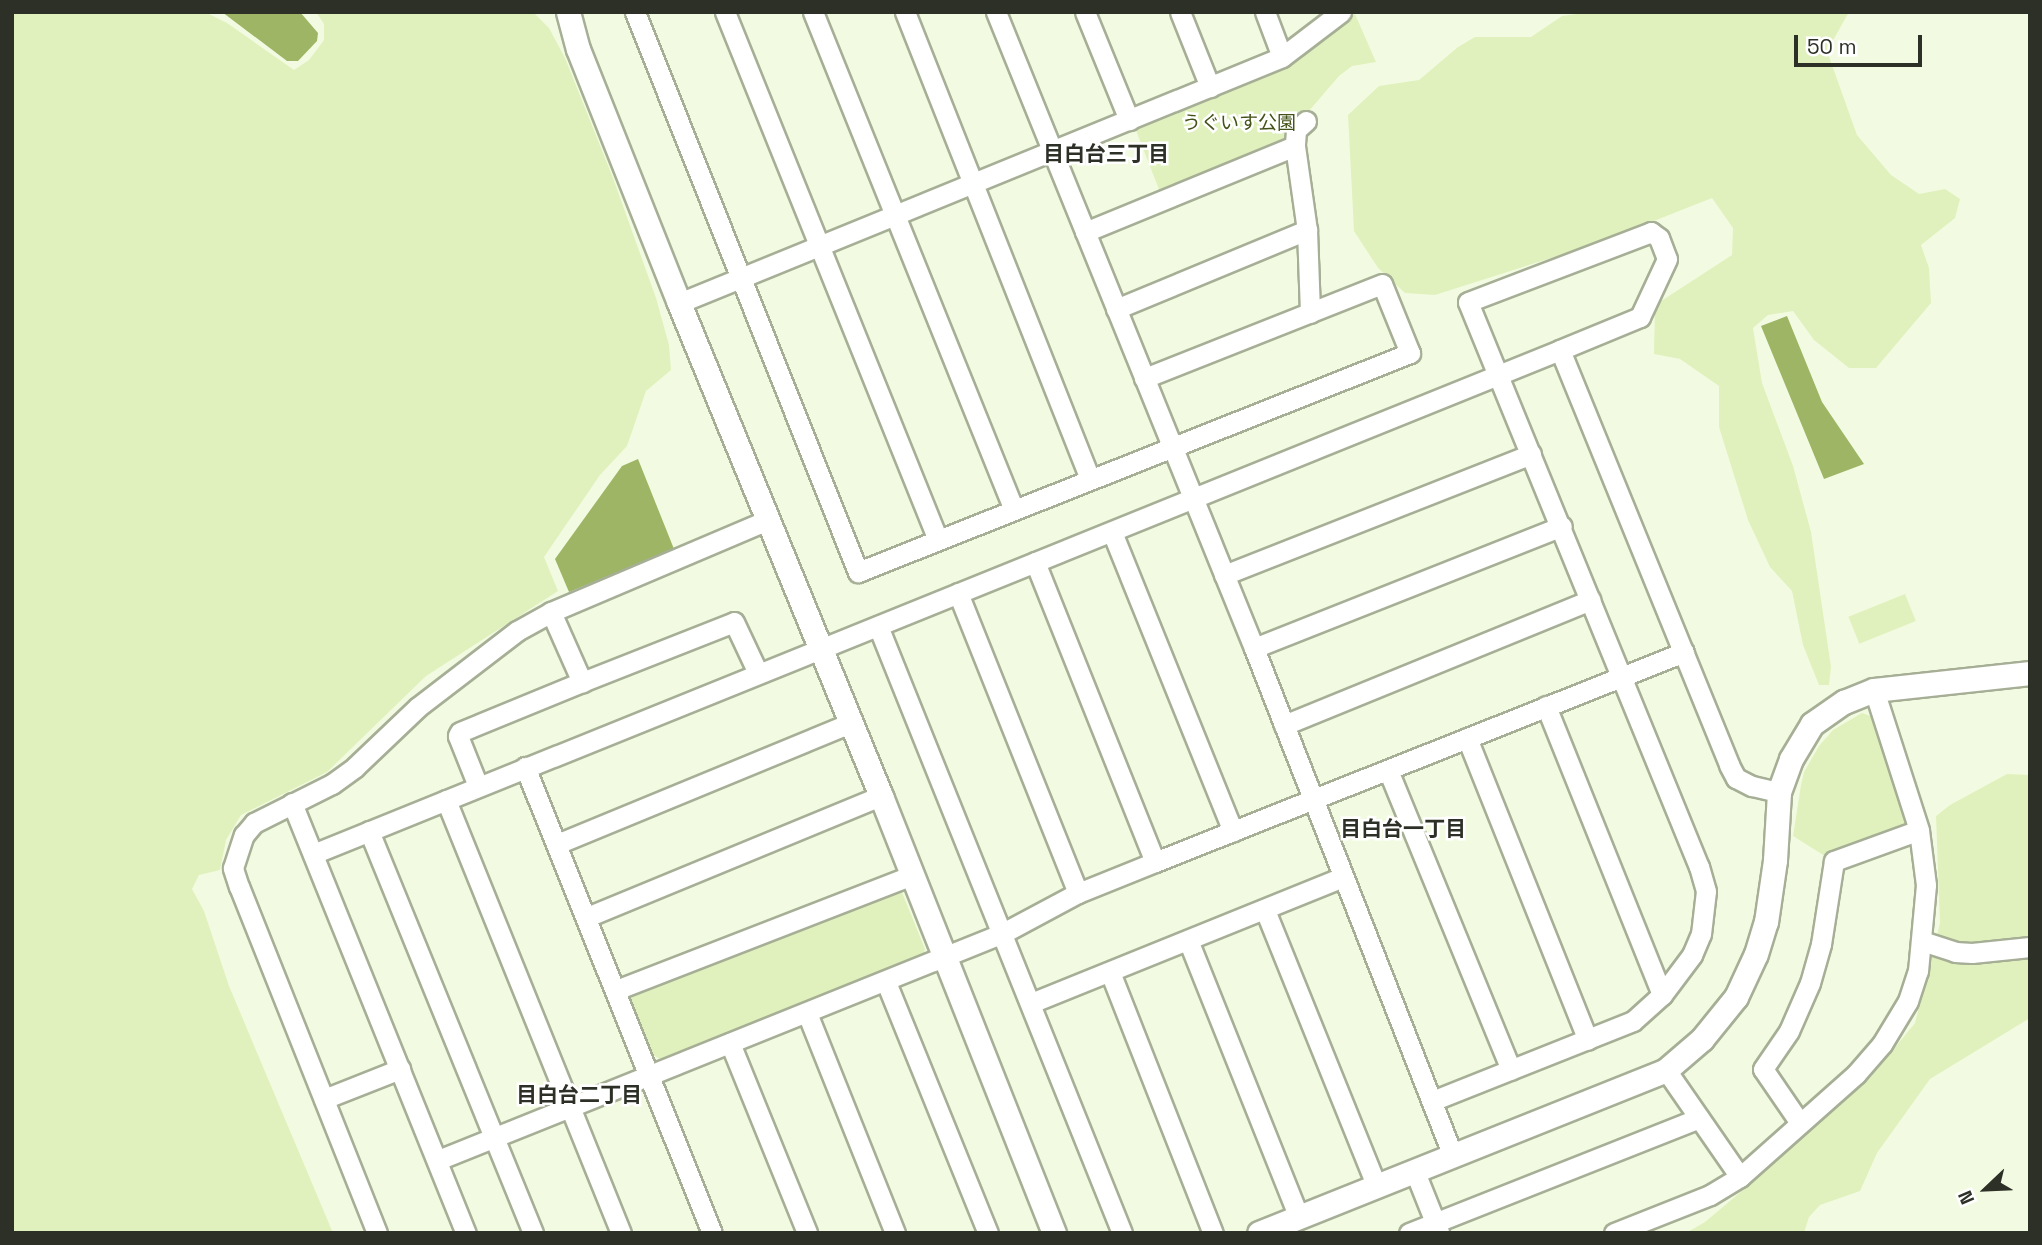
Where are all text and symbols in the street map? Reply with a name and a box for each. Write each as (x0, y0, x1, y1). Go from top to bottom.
scale bar (1797, 21, 1925, 65)
text: 50 m (1807, 33, 1857, 60)
park label: うぐいす公園 (1182, 112, 1296, 134)
district label: 目白台三丁目 (1043, 141, 1169, 167)
district label: 目白台一丁目 (1340, 816, 1466, 842)
district label: 目白台二丁目 (516, 1082, 642, 1108)
north arrow (1951, 1154, 2021, 1224)
text: N (1952, 1187, 1980, 1208)

